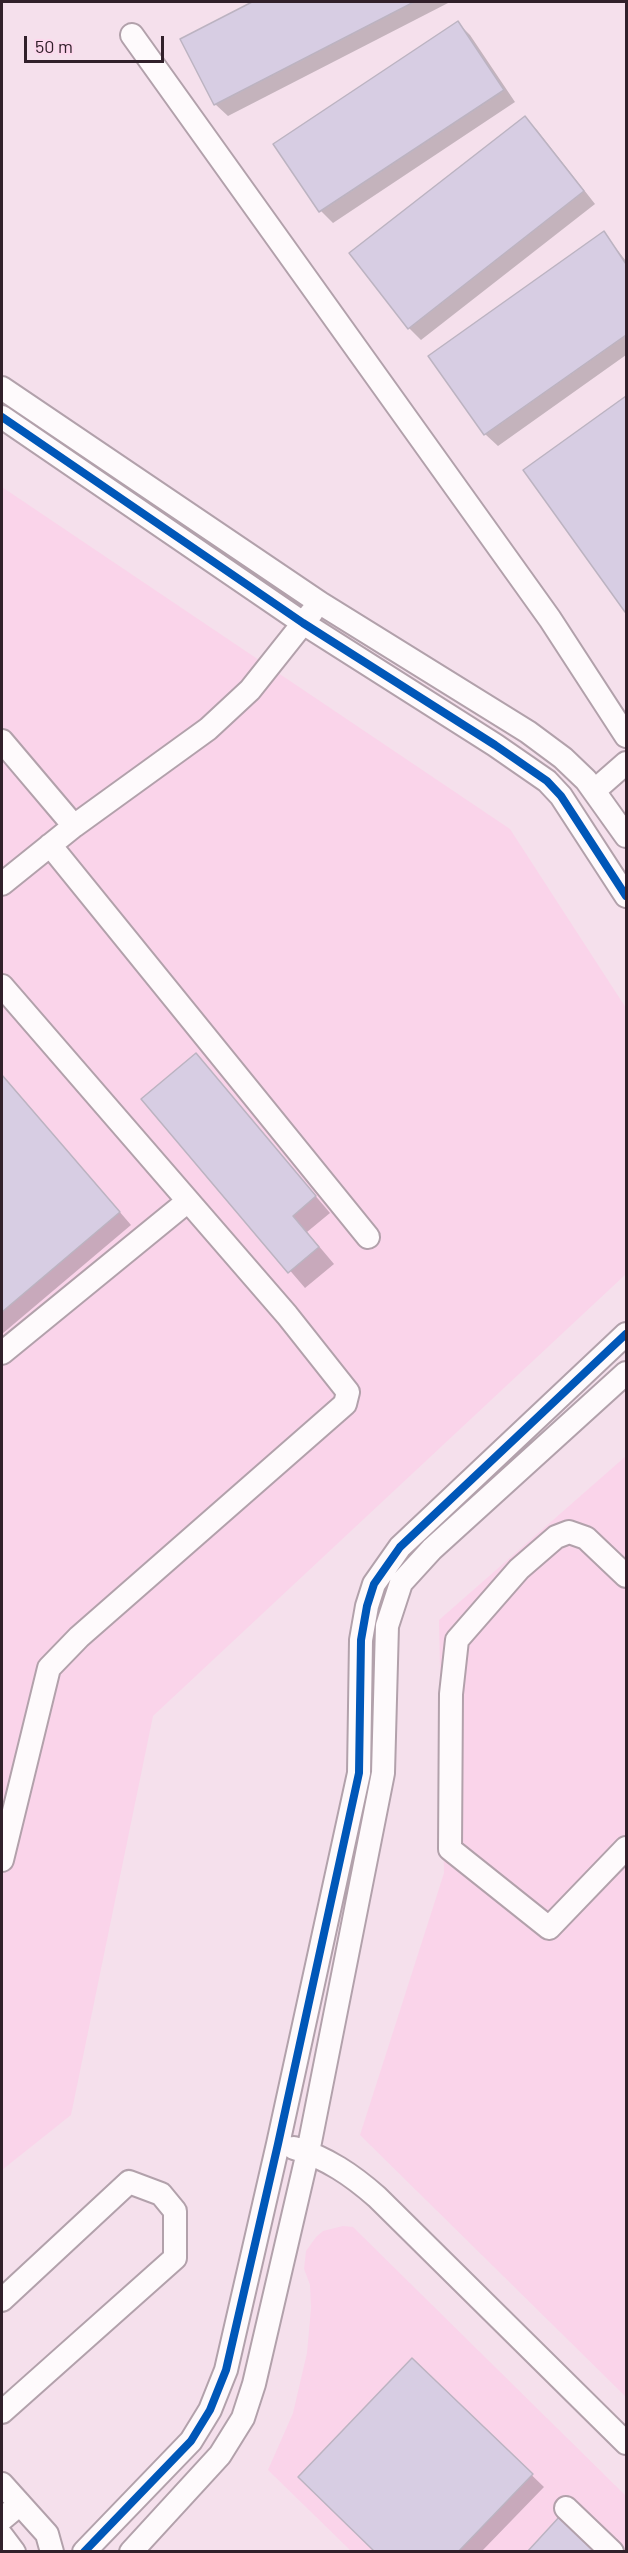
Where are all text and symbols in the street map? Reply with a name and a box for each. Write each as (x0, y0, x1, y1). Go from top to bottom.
scale bar (27, 24, 166, 62)
text: 50 m (35, 35, 73, 57)

